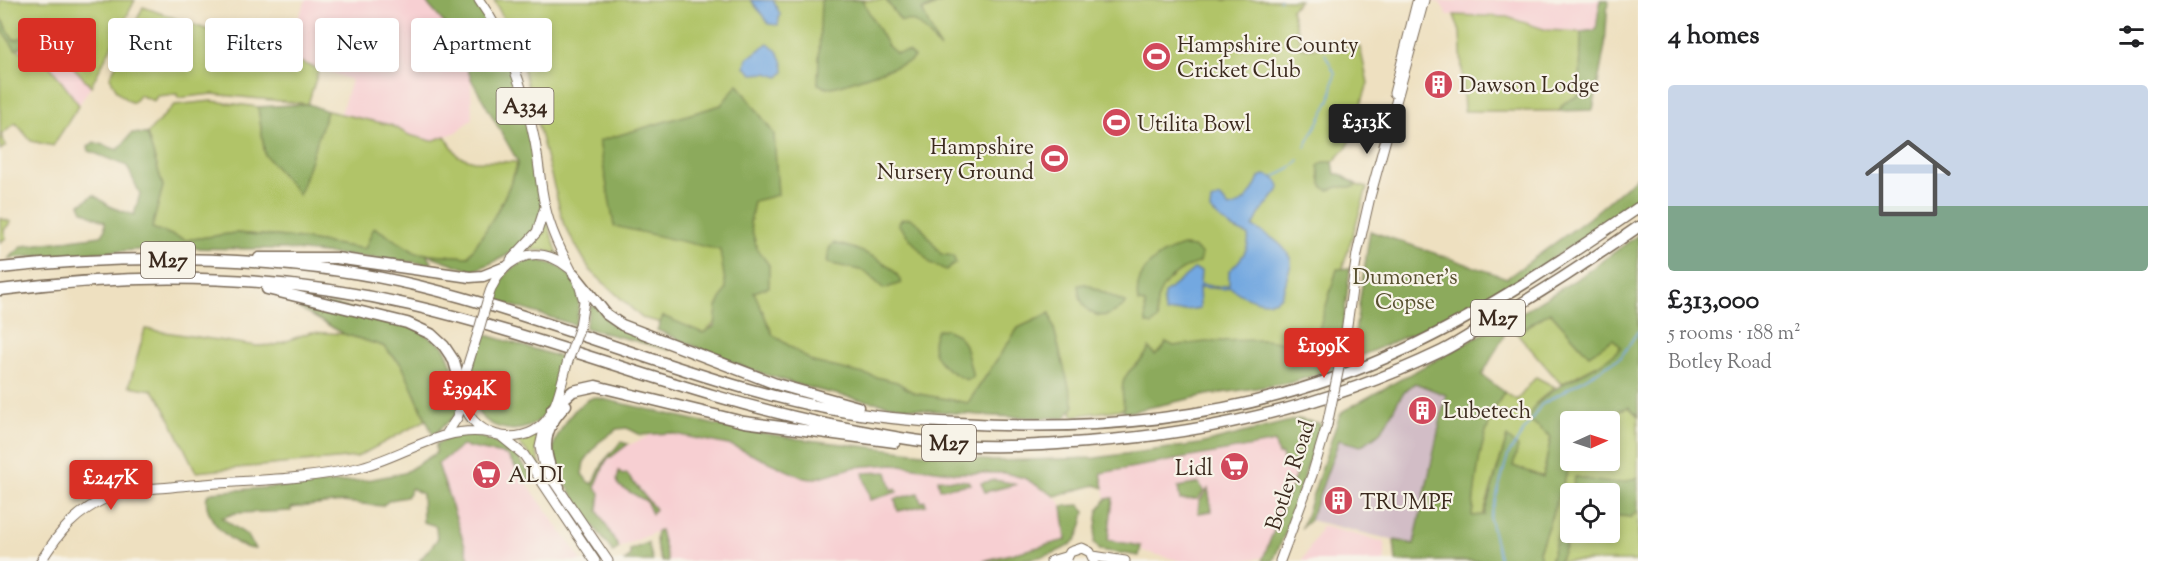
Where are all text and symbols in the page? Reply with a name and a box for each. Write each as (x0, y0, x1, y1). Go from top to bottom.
chip: Buy (18, 18, 96, 72)
chip: Rent (108, 18, 193, 72)
chip: Filters (205, 18, 303, 72)
chip: New (315, 18, 399, 72)
chip: Apartment (411, 18, 552, 72)
text: 4 homes (1668, 18, 1759, 55)
icon: filters (2115, 20, 2148, 53)
place label: Hampshire County Cricket Club (1177, 31, 1359, 88)
sports icon: Hampshire County Cricket Club (1140, 41, 1172, 73)
building icon: Dawson Lodge (1422, 68, 1454, 100)
place label: Dawson Lodge (1459, 71, 1599, 103)
road number: A334 (496, 88, 554, 124)
pin: £313K (1325, 104, 1409, 155)
sports icon: Utilita Bowl (1100, 107, 1132, 139)
text: £313K (1343, 109, 1391, 138)
place label: Utilita Bowl (1137, 110, 1251, 142)
icon: home (1854, 124, 1962, 232)
place label: Hampshire Nursery Ground (877, 133, 1034, 190)
sports icon: Hampshire Nursery Ground (1039, 143, 1071, 175)
road number: M27 (141, 242, 195, 278)
park label: Dumoner's Copse (1352, 263, 1458, 320)
text: £313,000 (1668, 283, 1759, 320)
road number: M27 (1471, 300, 1525, 336)
text: 5 rooms · 188 m² (1668, 320, 1801, 349)
pin: £199K (1282, 328, 1366, 379)
text: £199K (1298, 333, 1350, 362)
text: Botley Road (1668, 349, 1772, 378)
pin: £394K (428, 371, 512, 422)
text: £394K (443, 376, 497, 405)
building icon: Lubetech (1406, 394, 1438, 426)
place label: Lubetech (1443, 397, 1532, 429)
north arrow (1560, 411, 1620, 471)
map controls (1560, 411, 1620, 543)
street label: Botley Road (1259, 417, 1325, 535)
road number: M27 (922, 425, 976, 461)
supermarket icon: Lidl (1218, 451, 1250, 483)
place label: Lidl (1175, 454, 1213, 486)
supermarket icon: ALDI (471, 458, 503, 490)
pin: £247K (69, 460, 153, 511)
place label: ALDI (508, 461, 564, 493)
text: £247K (83, 465, 139, 494)
button: locate (1560, 483, 1620, 543)
building icon: TRUMPF (1323, 485, 1355, 517)
place label: TRUMPF (1360, 488, 1453, 520)

